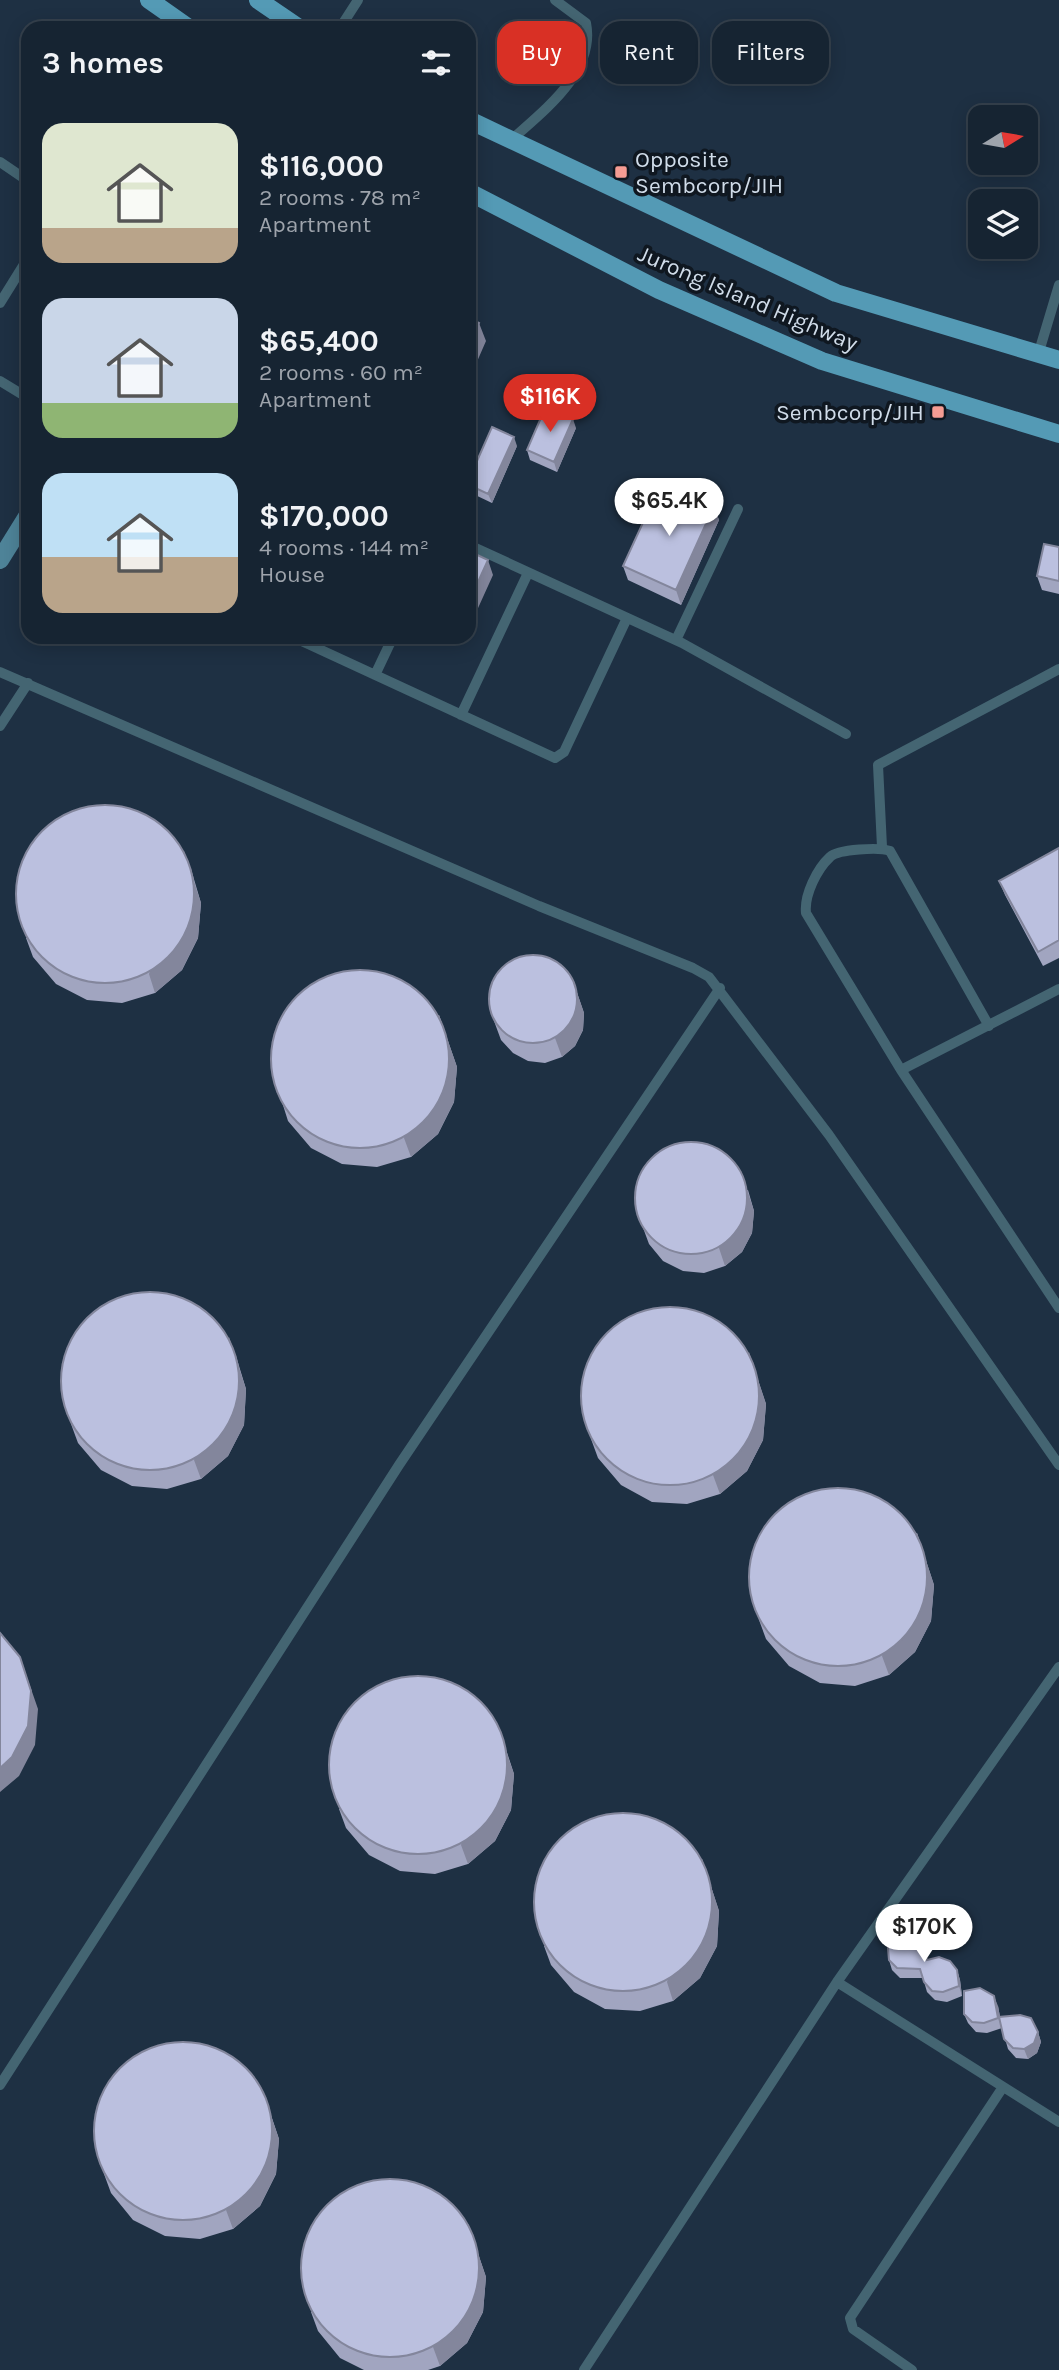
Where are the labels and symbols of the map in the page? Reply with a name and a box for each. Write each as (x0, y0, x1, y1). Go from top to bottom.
north arrow (968, 105, 1038, 175)
place label: Opposite Sembcorp/JIH (635, 146, 783, 199)
marker: Opposite Sembcorp/JIH (613, 164, 629, 180)
street label: Jurong Island Highway (634, 240, 862, 357)
pin: $116K (501, 374, 599, 434)
place label: Sembcorp/JIH (776, 399, 924, 426)
marker: Sembcorp/JIH (930, 404, 946, 420)
pin: $65.4K (612, 478, 726, 538)
pin: $170K (875, 1904, 973, 1964)

